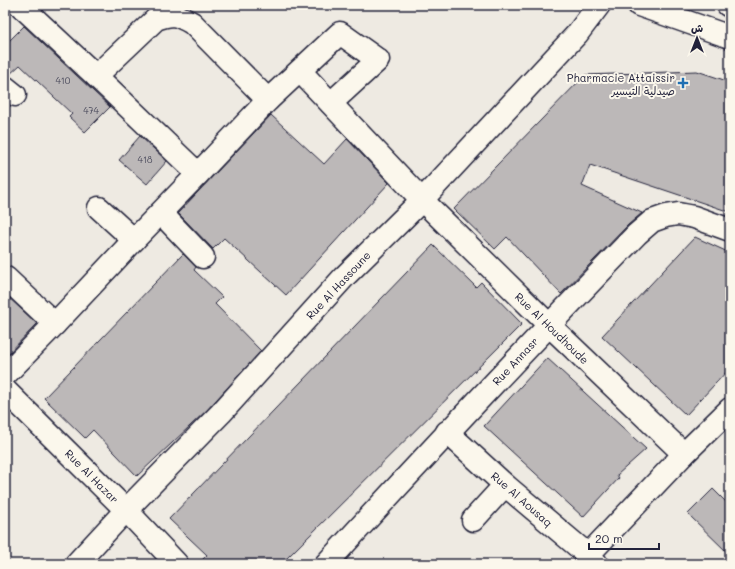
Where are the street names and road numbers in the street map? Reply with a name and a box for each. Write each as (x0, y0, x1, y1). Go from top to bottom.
street label: Rue Al Hassoune (302, 248, 374, 322)
street label: Rue Al Houdhoude (512, 289, 592, 367)
street label: Rue Annasr (489, 334, 541, 388)
street label: Rue Al Hazar (62, 446, 122, 506)
street label: Rue Al Aousaq (488, 468, 556, 530)

